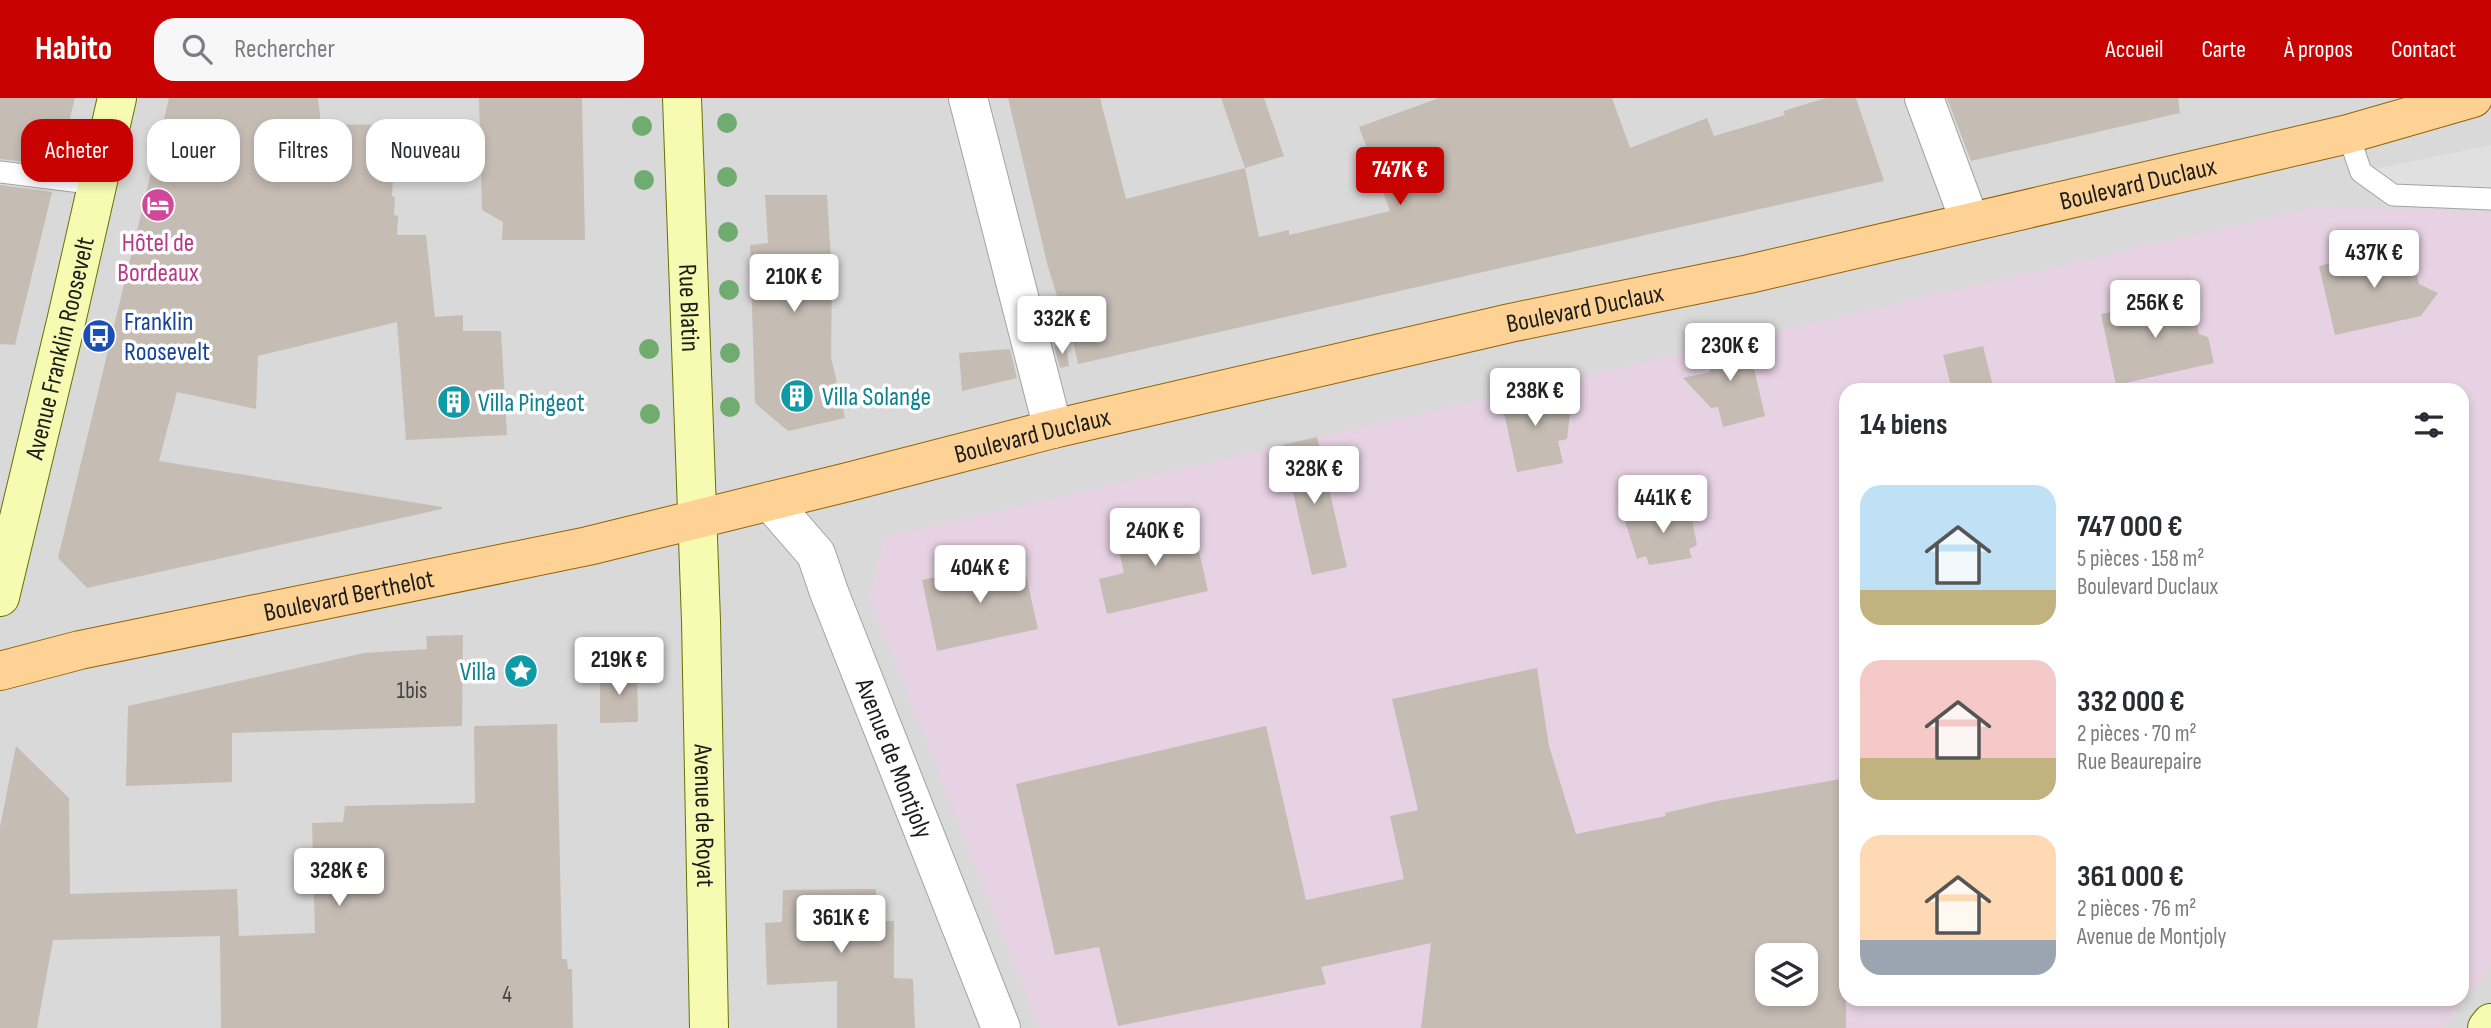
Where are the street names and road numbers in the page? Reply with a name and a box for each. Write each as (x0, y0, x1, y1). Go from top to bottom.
street label: Boulevard Duclaux (2057, 151, 2220, 218)
street label: Avenue Franklin Roosevelt (19, 234, 102, 463)
street label: Rue Blatin (671, 263, 705, 352)
street label: Boulevard Duclaux (1504, 278, 1666, 340)
street label: Boulevard Duclaux (951, 402, 1114, 471)
street label: Boulevard Berthelot (261, 564, 437, 629)
street label: Avenue de Montjoly (847, 674, 939, 843)
street label: Avenue de Royat (686, 743, 720, 888)

